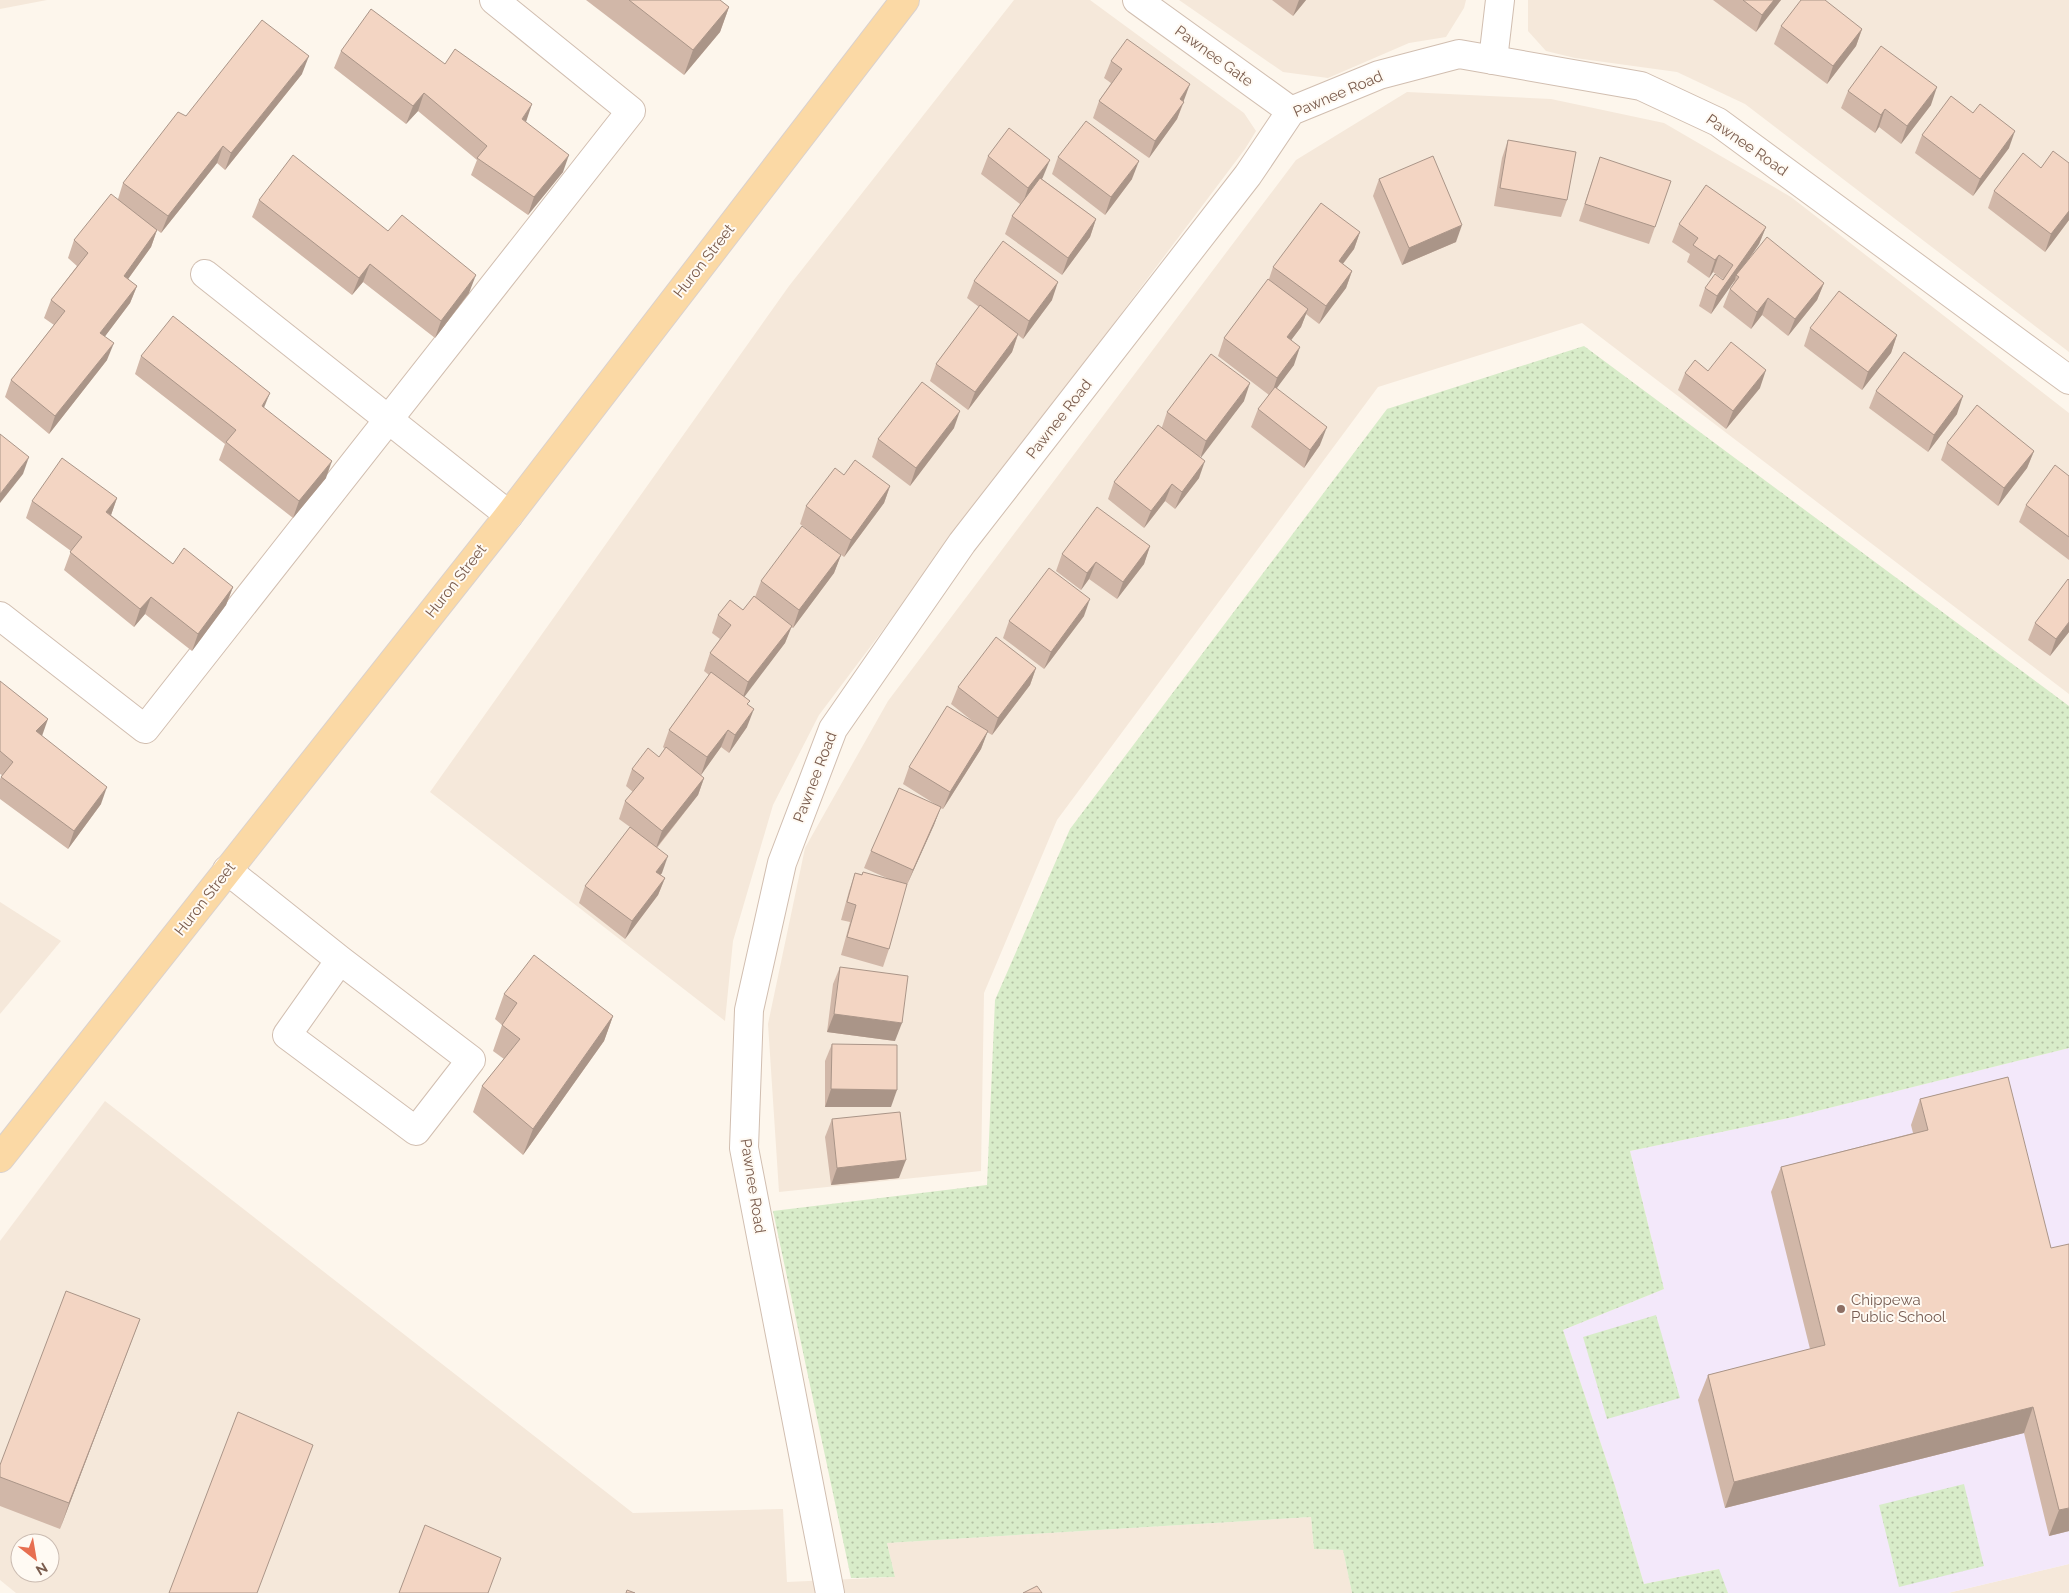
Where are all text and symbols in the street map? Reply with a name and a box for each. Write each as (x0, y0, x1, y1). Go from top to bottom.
street label: Pawnee Gate (1171, 22, 1257, 90)
street label: Pawnee Road (1291, 67, 1385, 121)
street label: Pawnee Road (1703, 110, 1791, 180)
street label: Huron Street (670, 221, 738, 301)
street label: Pawnee Road (1022, 376, 1096, 462)
street label: Huron Street (422, 541, 490, 621)
street label: Pawnee Road (789, 729, 841, 825)
street label: Huron Street (171, 859, 239, 939)
street label: Pawnee Road (737, 1137, 769, 1235)
place label: Chippewa Public School (1851, 1291, 1947, 1326)
marker: Chippewa Public School (1835, 1303, 1847, 1315)
north arrow (10, 1533, 60, 1583)
text: N (33, 1560, 50, 1579)

